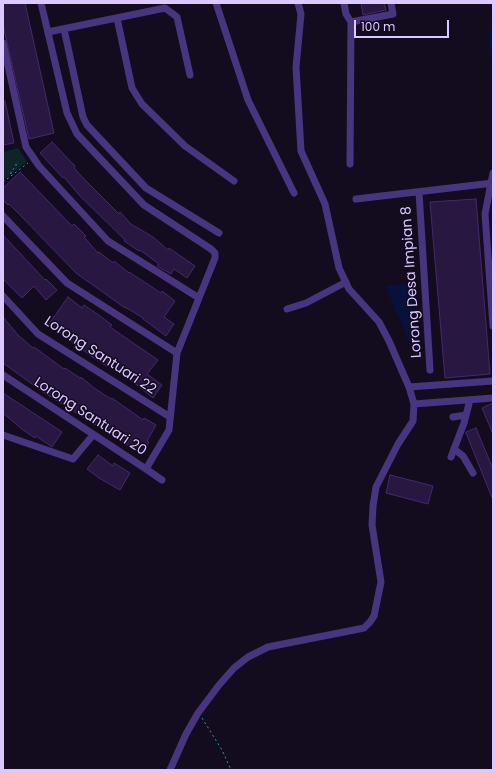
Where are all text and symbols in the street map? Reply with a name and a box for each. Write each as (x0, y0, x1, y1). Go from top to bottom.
scale bar (356, 12, 451, 38)
text: 100 m (361, 18, 395, 35)
street label: Lorong Desa Impian 8 (398, 205, 426, 359)
street label: Lorong Santuari 22 (41, 314, 159, 398)
street label: Lorong Santuari 20 (31, 374, 149, 460)

